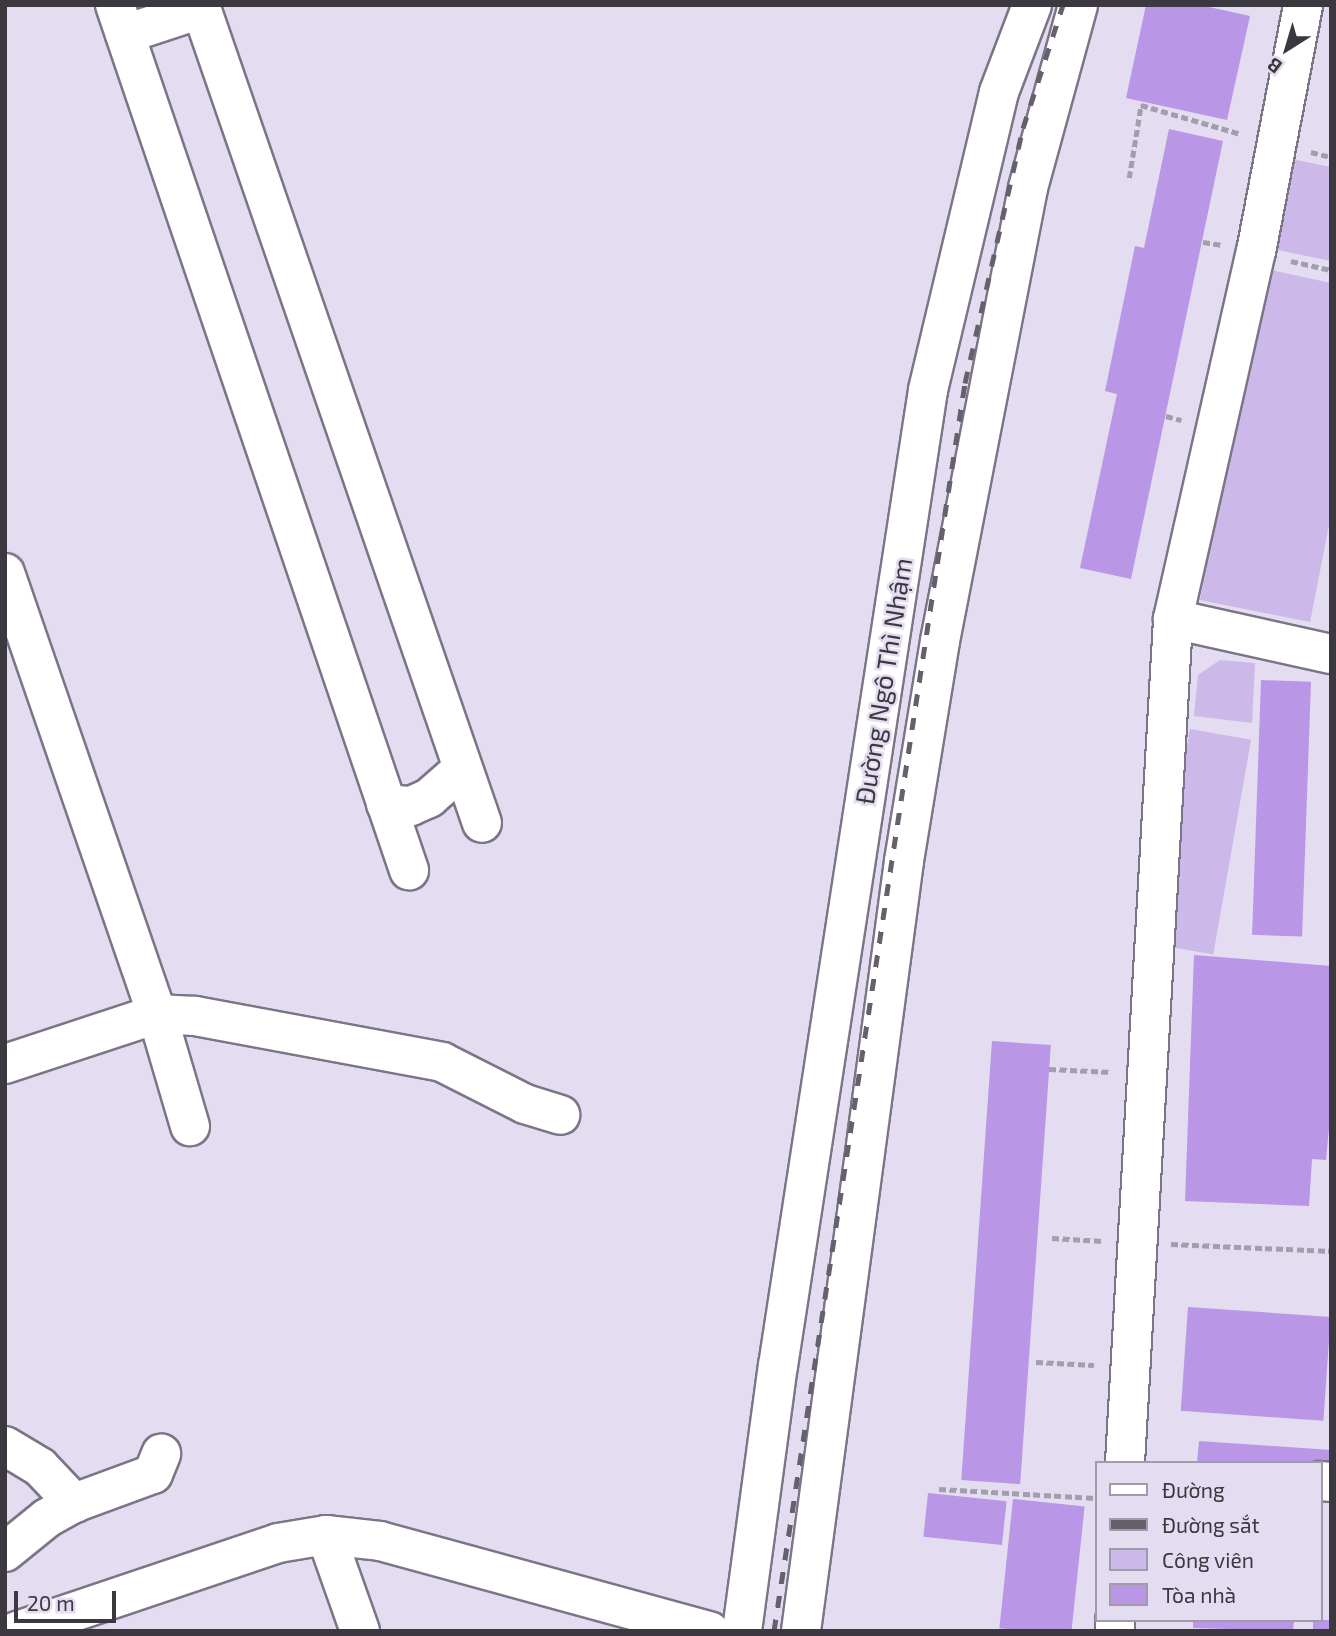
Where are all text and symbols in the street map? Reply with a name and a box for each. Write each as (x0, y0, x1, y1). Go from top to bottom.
north arrow (1252, 14, 1322, 84)
text: B (1262, 53, 1286, 79)
street label: Đường Ngô Thì Nhậm (848, 555, 918, 807)
legend (1094, 1461, 1322, 1622)
text: Đường (1162, 1477, 1225, 1502)
text: Đường sắt (1162, 1512, 1260, 1537)
text: Công viên (1162, 1547, 1254, 1572)
scale bar (18, 1576, 119, 1620)
text: Tòa nhà (1162, 1582, 1236, 1607)
text: 20 m (27, 1590, 75, 1615)

